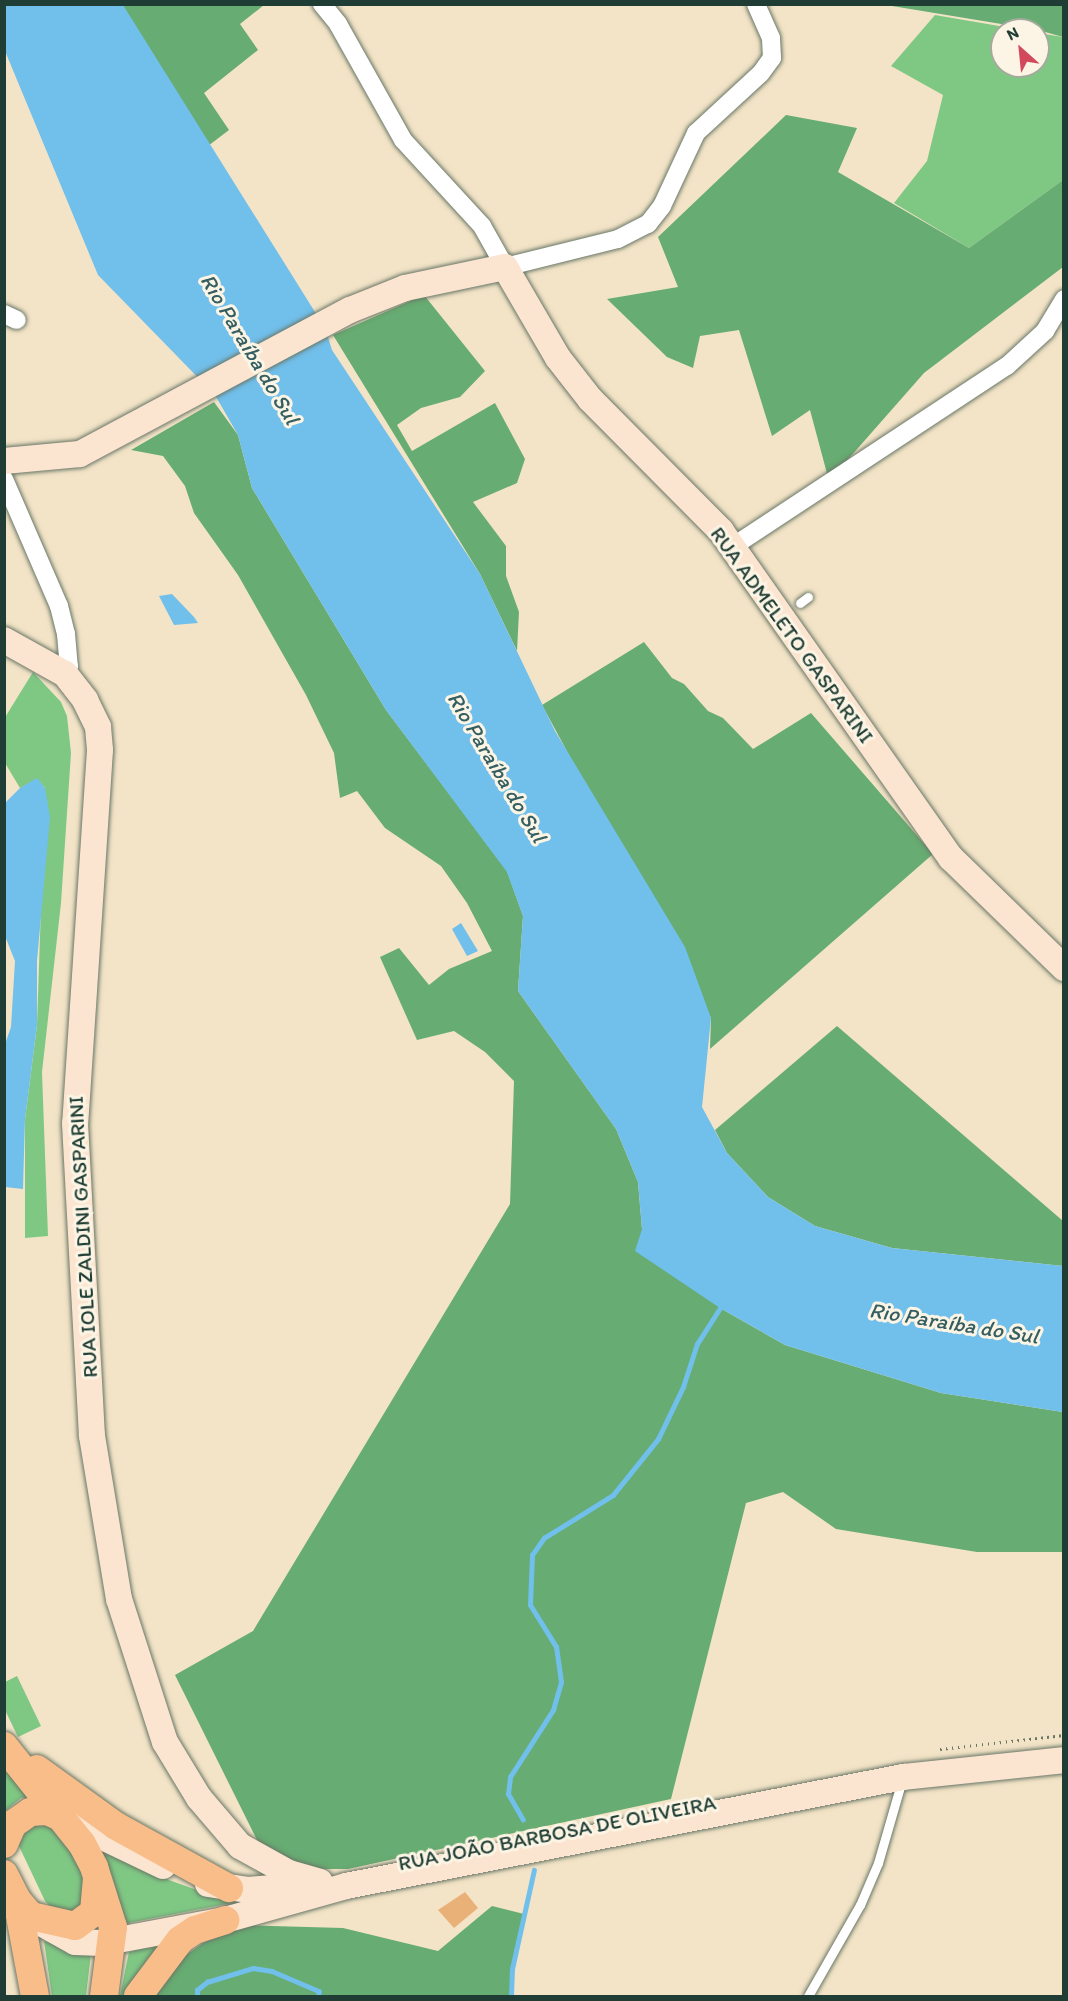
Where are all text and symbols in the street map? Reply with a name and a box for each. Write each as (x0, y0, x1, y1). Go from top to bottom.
north arrow (990, 18, 1050, 78)
text: N (1003, 22, 1022, 44)
water label: Rio Paraíba do Sul (195, 269, 305, 429)
street label: RUA ADMELETO GASPARINI (705, 521, 879, 749)
water label: Rio Paraíba do Sul (442, 687, 552, 847)
street label: RUA IOLE ZALDINI GASPARINI (63, 1094, 103, 1380)
water label: Rio Paraíba do Sul (868, 1297, 1040, 1349)
street label: RUA JOÃO BARBOSA DE OLIVEIRA (397, 1790, 717, 1876)

